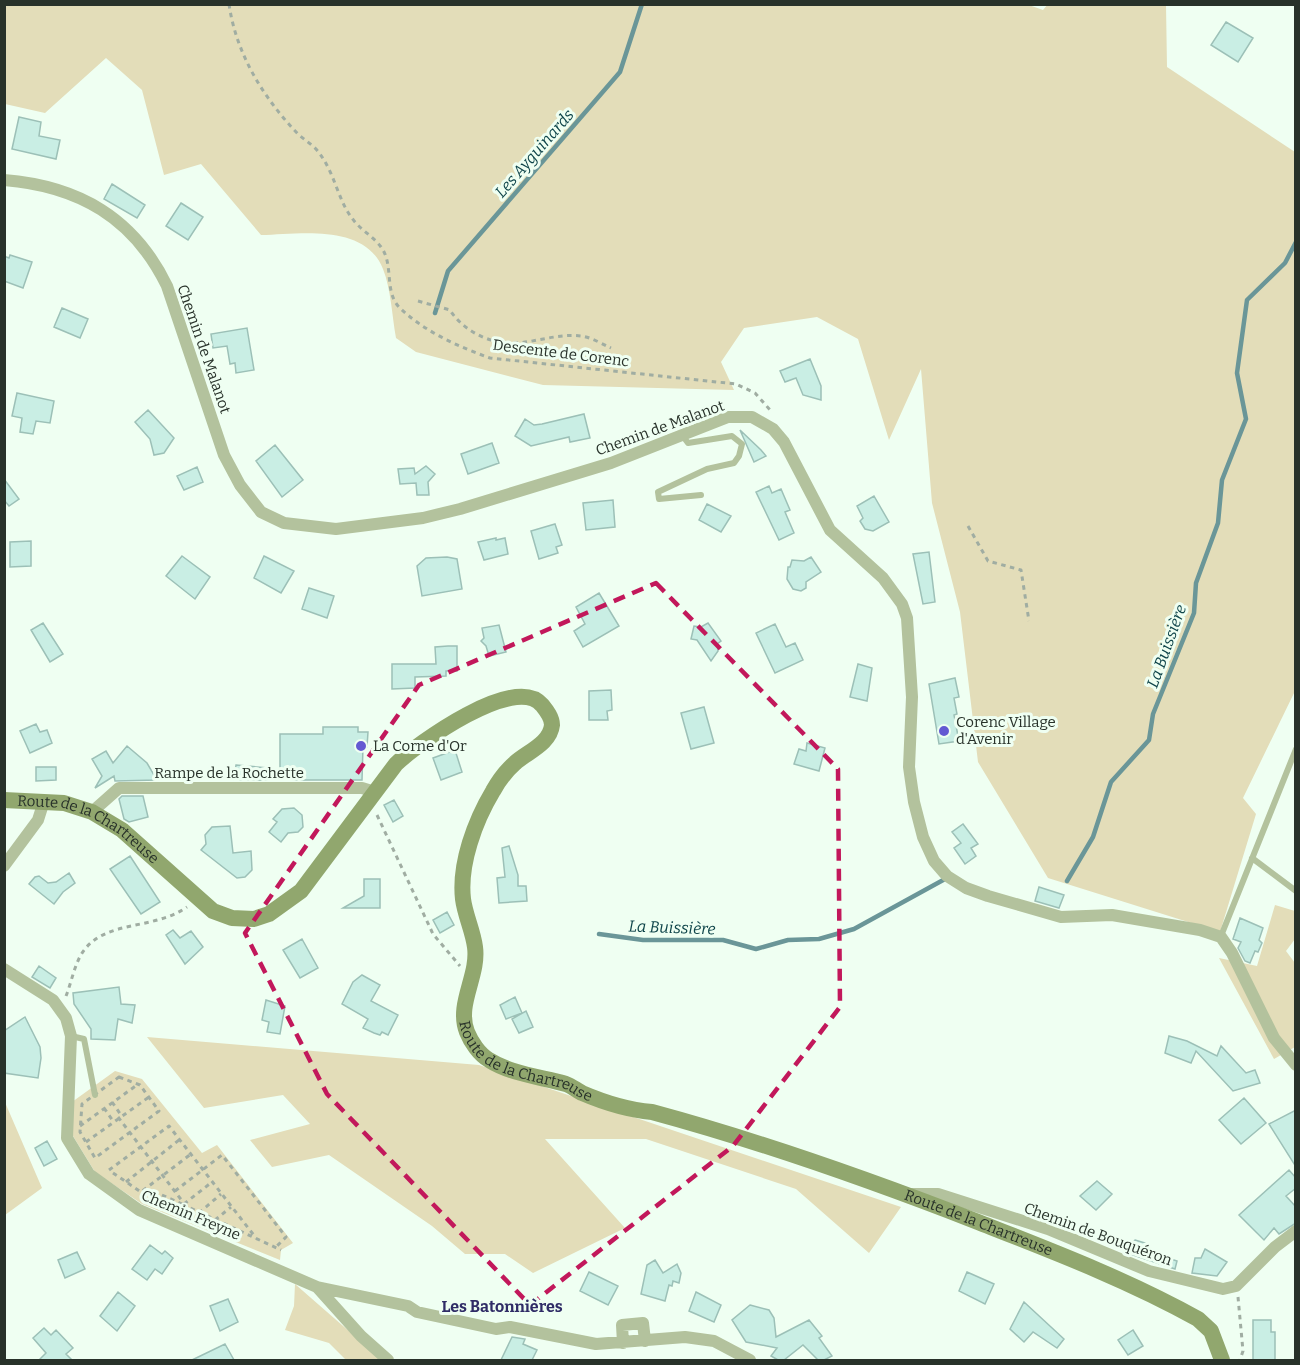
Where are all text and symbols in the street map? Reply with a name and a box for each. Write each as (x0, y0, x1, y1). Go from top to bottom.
water label: Les Ayguinards (491, 105, 578, 201)
street label: Chemin de Malanot (173, 282, 235, 416)
street label: Descente de Corenc (492, 336, 631, 370)
street label: Chemin de Malanot (593, 396, 727, 460)
water label: La Buissière (1143, 602, 1190, 690)
place label: Corenc Village d'Avenir (956, 713, 1056, 748)
marker: Corenc Village d'Avenir (937, 724, 951, 738)
place label: La Corne d'Or (373, 737, 467, 755)
marker: La Corne d'Or (354, 739, 368, 753)
street label: Rampe de la Rochette (154, 764, 304, 782)
street label: Route de la Chartreuse (17, 792, 163, 868)
water label: La Buissière (628, 916, 716, 939)
street label: Route de la Chartreuse (455, 1019, 595, 1105)
street label: Chemin Freyne (139, 1186, 243, 1244)
street label: Route de la Chartreuse (902, 1186, 1055, 1260)
street label: Chemin de Bouquéron (1022, 1199, 1175, 1269)
district label: Les Batonnières (441, 1297, 563, 1316)

